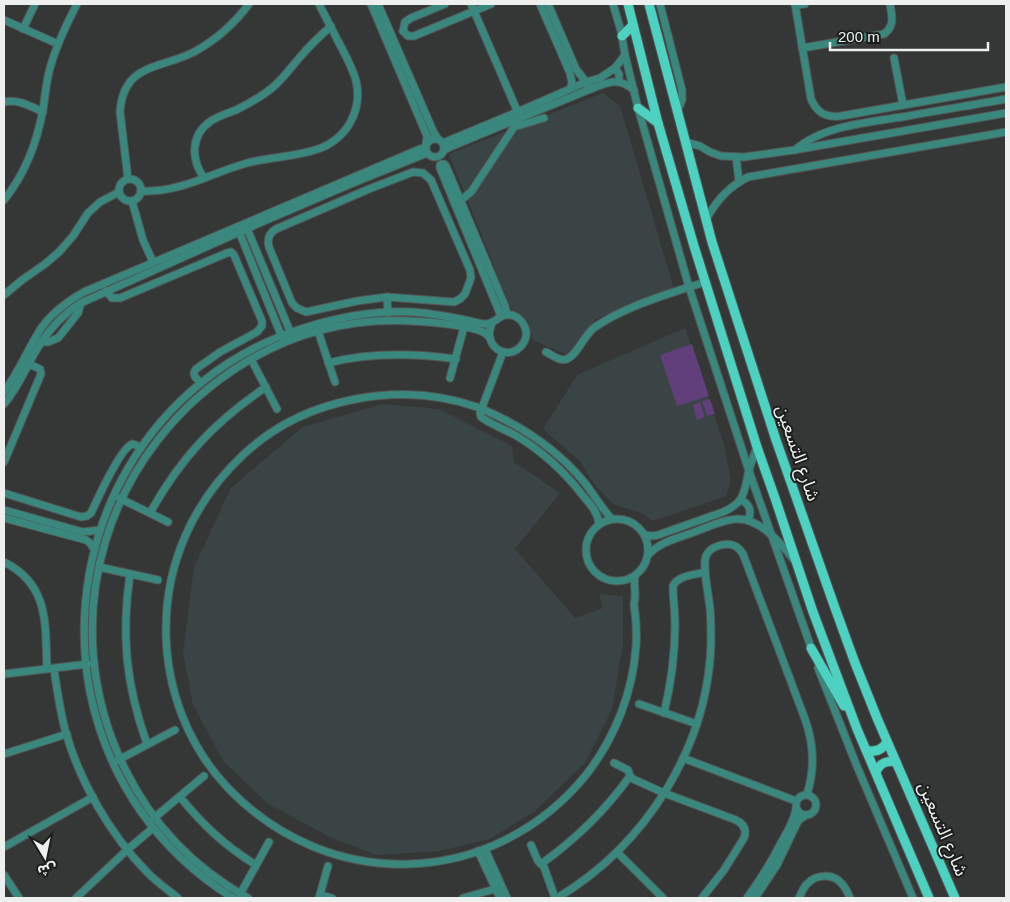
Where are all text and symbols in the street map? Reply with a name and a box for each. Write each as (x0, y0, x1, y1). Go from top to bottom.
scale bar (830, 20, 988, 52)
text: 200 m (838, 28, 880, 45)
street label: شارع التسعين (768, 402, 824, 505)
street label: شارع التسعين (911, 779, 972, 881)
north arrow (20, 832, 70, 882)
text: ش (36, 860, 58, 879)

